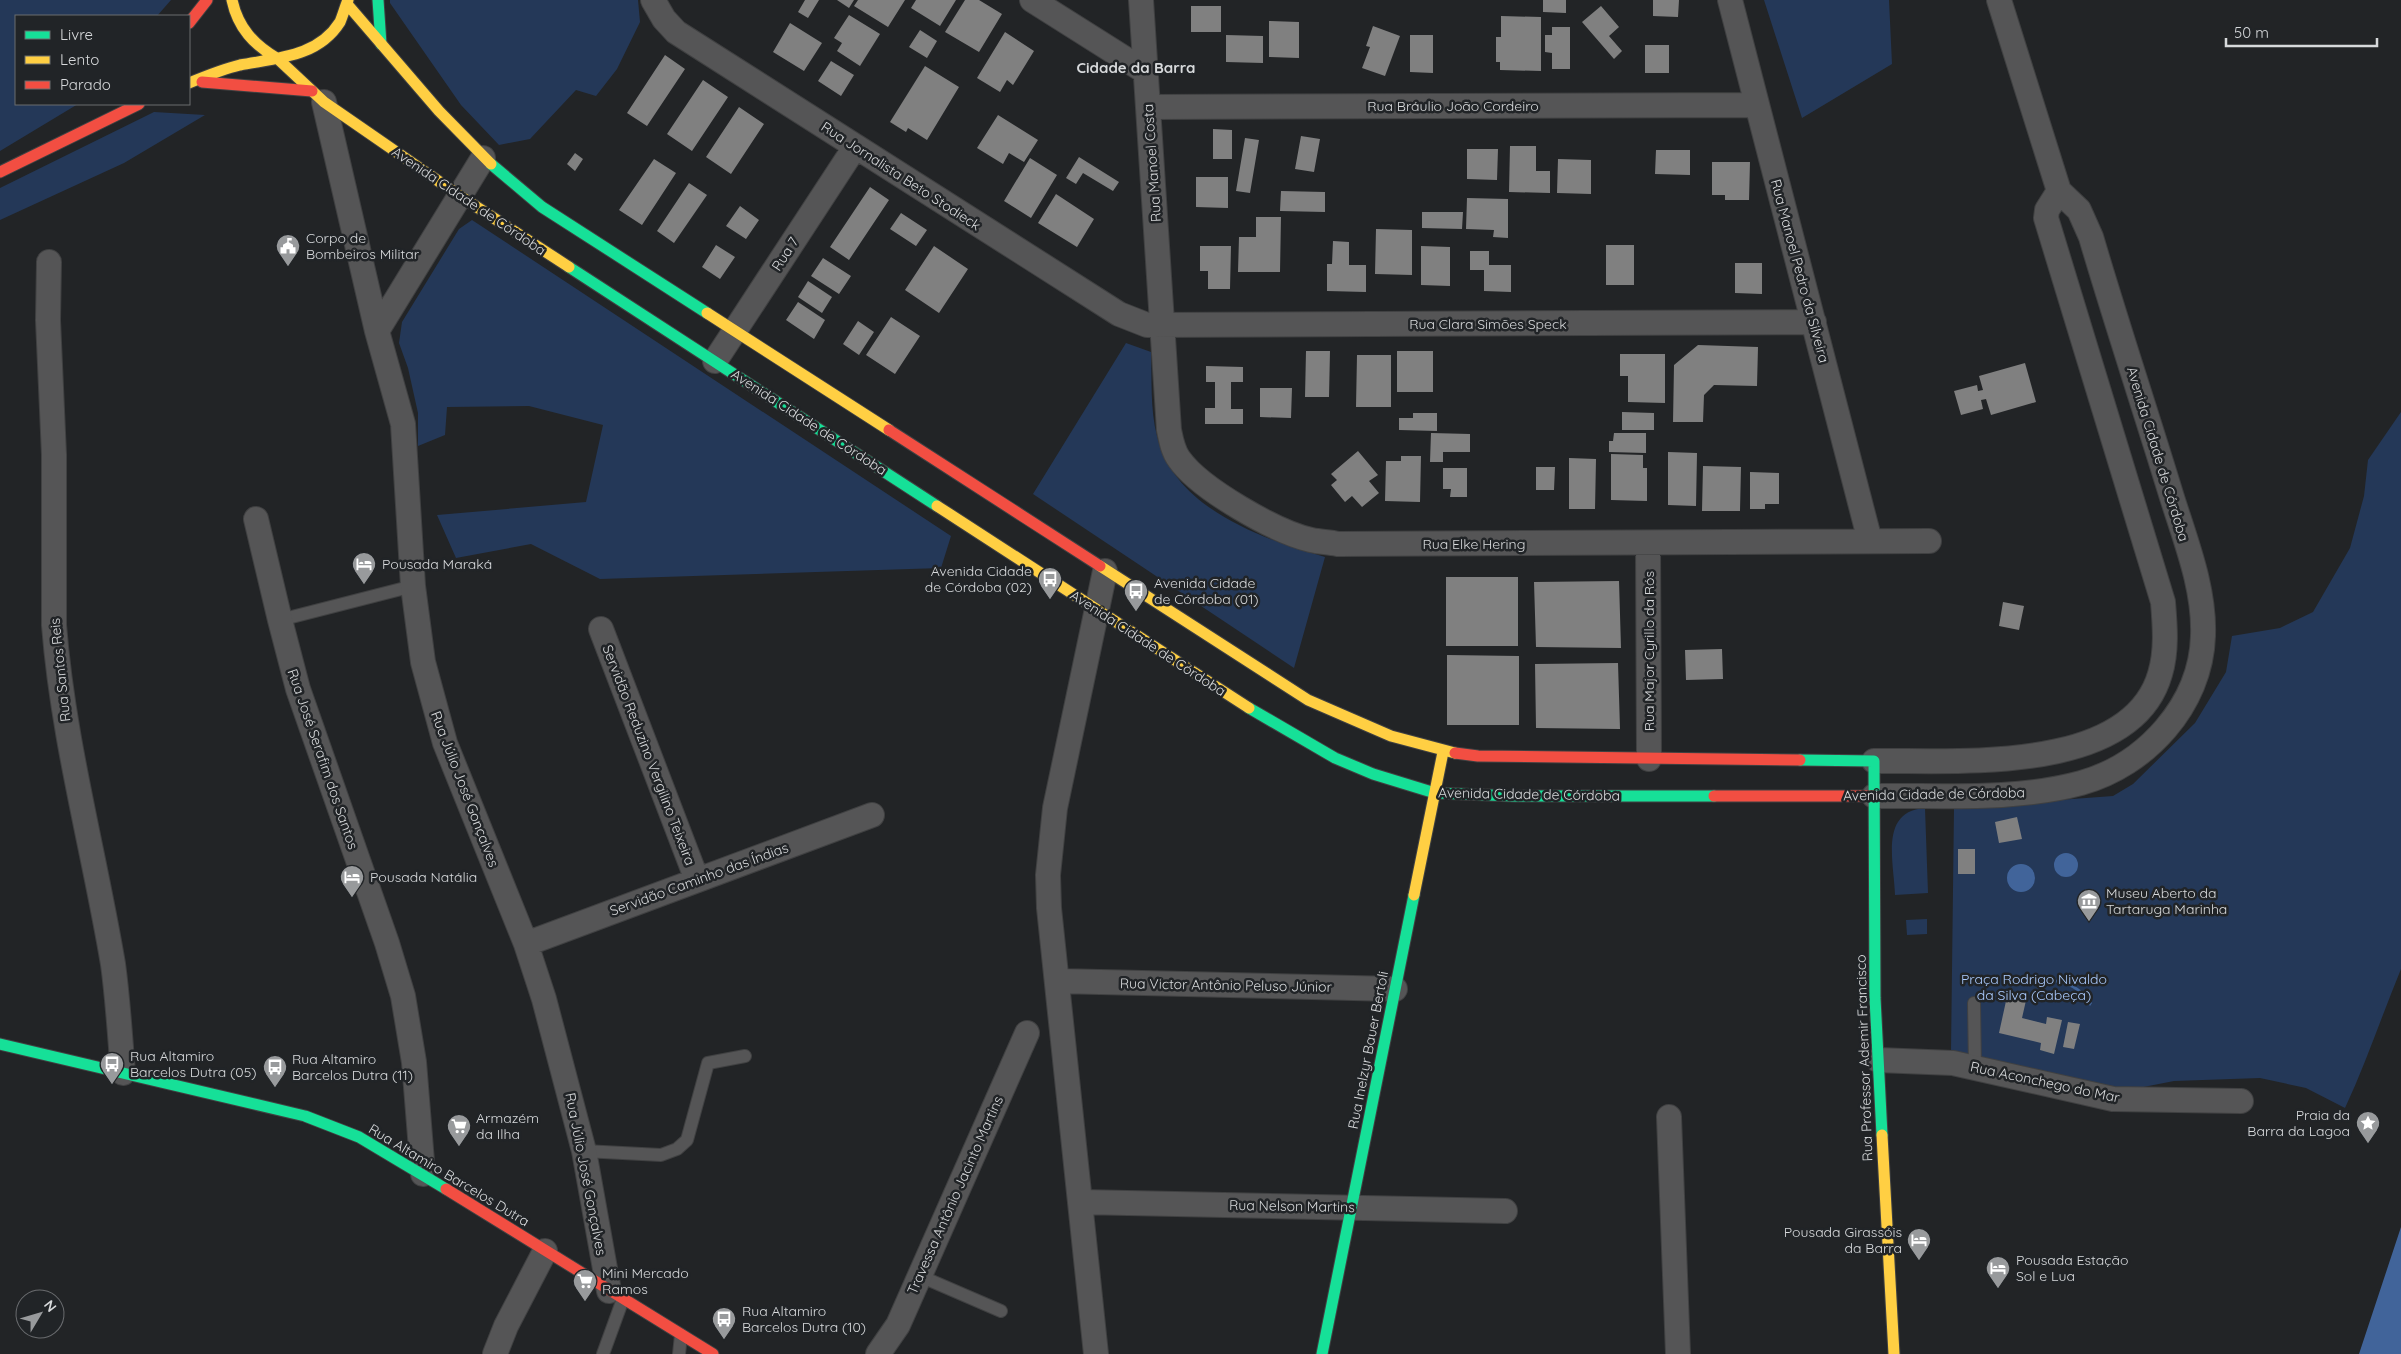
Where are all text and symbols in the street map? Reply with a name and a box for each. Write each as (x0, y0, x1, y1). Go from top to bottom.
legend (15, 15, 190, 105)
scale bar (2226, 15, 2377, 47)
text: 50 m (2234, 23, 2269, 42)
text: Livre (60, 25, 93, 44)
text: Lento (60, 50, 99, 69)
district label: Cidade da Barra (1077, 58, 1195, 77)
text: Parado (60, 75, 111, 94)
street label: Rua Bráulio João Cordeiro (1367, 97, 1539, 115)
street label: Rua Manoel Costa (1139, 103, 1165, 223)
street label: Rua Jornalista Beto Stodieck (818, 118, 984, 234)
street label: Avenida Cidade de Córdoba (389, 143, 549, 259)
street label: Rua Manoel Pedro da Silveira (1767, 177, 1833, 365)
place label: Corpo de Bombeiros Militar (306, 229, 420, 263)
public building icon: Corpo de Bombeiros Militar (275, 233, 301, 267)
street label: Rua 7 (767, 234, 803, 274)
street label: Rua Clara Simões Speck (1409, 315, 1567, 333)
street label: Avenida Cidade de Córdoba (2123, 364, 2193, 544)
street label: Avenida Cidade de Córdoba (728, 365, 890, 479)
street label: Rua Elke Hering (1423, 535, 1525, 553)
hotel icon: Pousada Maraká (351, 551, 377, 585)
place label: Pousada Maraká (382, 555, 492, 573)
place label: Avenida Cidade de Córdoba (02) (925, 562, 1032, 596)
bus stop icon: Avenida Cidade de Córdoba (02) (1037, 566, 1063, 600)
street label: Rua Major Cyrillo da Rós (1640, 571, 1658, 731)
place label: Avenida Cidade de Córdoba (01) (1154, 574, 1259, 608)
bus stop icon: Avenida Cidade de Córdoba (01) (1123, 578, 1149, 612)
street label: Avenida Cidade de Córdoba (1067, 586, 1229, 700)
street label: Rua Santos Reis (46, 617, 74, 723)
street label: Servidão Reduzino Vergilino Teixeira (599, 642, 699, 868)
street label: Rua José Serafim dos Santos (284, 666, 362, 852)
street label: Rua Júlio José Gonçalves (427, 709, 503, 869)
street label: Avenida Cidade de Córdoba (1438, 783, 1620, 805)
street label: Avenida Cidade de Córdoba (1843, 783, 2025, 805)
street label: Servidão Caminho das Índias (607, 838, 791, 920)
hotel icon: Pousada Natália (339, 864, 365, 898)
place label: Pousada Natália (370, 868, 477, 886)
place label: Museu Aberto da Tartaruga Marinha (2106, 884, 2227, 918)
museum icon: Museu Aberto da Tartaruga Marinha (2076, 888, 2102, 922)
street label: Rua Professor Ademir Francisco (1851, 954, 1877, 1162)
street label: Rua Inelzyr Bauer Bertoli (1344, 970, 1392, 1130)
park label: Praça Rodrigo Nivaldo da Silva (Cabeça) (1961, 970, 2107, 1004)
street label: Rua Victor Antônio Peluso Júnior (1120, 974, 1333, 996)
place label: Rua Altamiro Barcelos Dutra (05) (130, 1047, 257, 1081)
place label: Rua Altamiro Barcelos Dutra (11) (292, 1050, 413, 1084)
bus stop icon: Rua Altamiro Barcelos Dutra (05) (99, 1051, 125, 1085)
bus stop icon: Rua Altamiro Barcelos Dutra (11) (262, 1054, 288, 1088)
street label: Rua Aconchego do Mar (1969, 1057, 2122, 1107)
street label: Rua Júlio José Gonçalves (561, 1091, 611, 1257)
street label: Travessa Antônio Jacinto Martins (903, 1093, 1007, 1297)
place label: Praia da Barra da Lagoa (2247, 1106, 2350, 1140)
place label: Armazém da Ilha (476, 1109, 539, 1143)
place icon: Praia da Barra da Lagoa (2355, 1110, 2381, 1144)
supermarket icon: Armazém da Ilha (446, 1113, 472, 1147)
street label: Rua Altamiro Barcelos Dutra (365, 1120, 533, 1230)
street label: Rua Nelson Martins (1229, 1196, 1355, 1216)
place label: Pousada Girassóis da Barra (1784, 1223, 1902, 1257)
hotel icon: Pousada Girassóis da Barra (1906, 1227, 1932, 1261)
place label: Pousada Estação Sol e Lua (2016, 1251, 2129, 1285)
hotel icon: Pousada Estação Sol e Lua (1985, 1255, 2011, 1289)
place label: Mini Mercado Ramos (602, 1264, 689, 1298)
supermarket icon: Mini Mercado Ramos (572, 1268, 598, 1302)
north arrow (15, 1289, 65, 1339)
text: N (40, 1296, 61, 1316)
place label: Rua Altamiro Barcelos Dutra (10) (742, 1302, 866, 1336)
bus stop icon: Rua Altamiro Barcelos Dutra (10) (711, 1306, 737, 1340)

